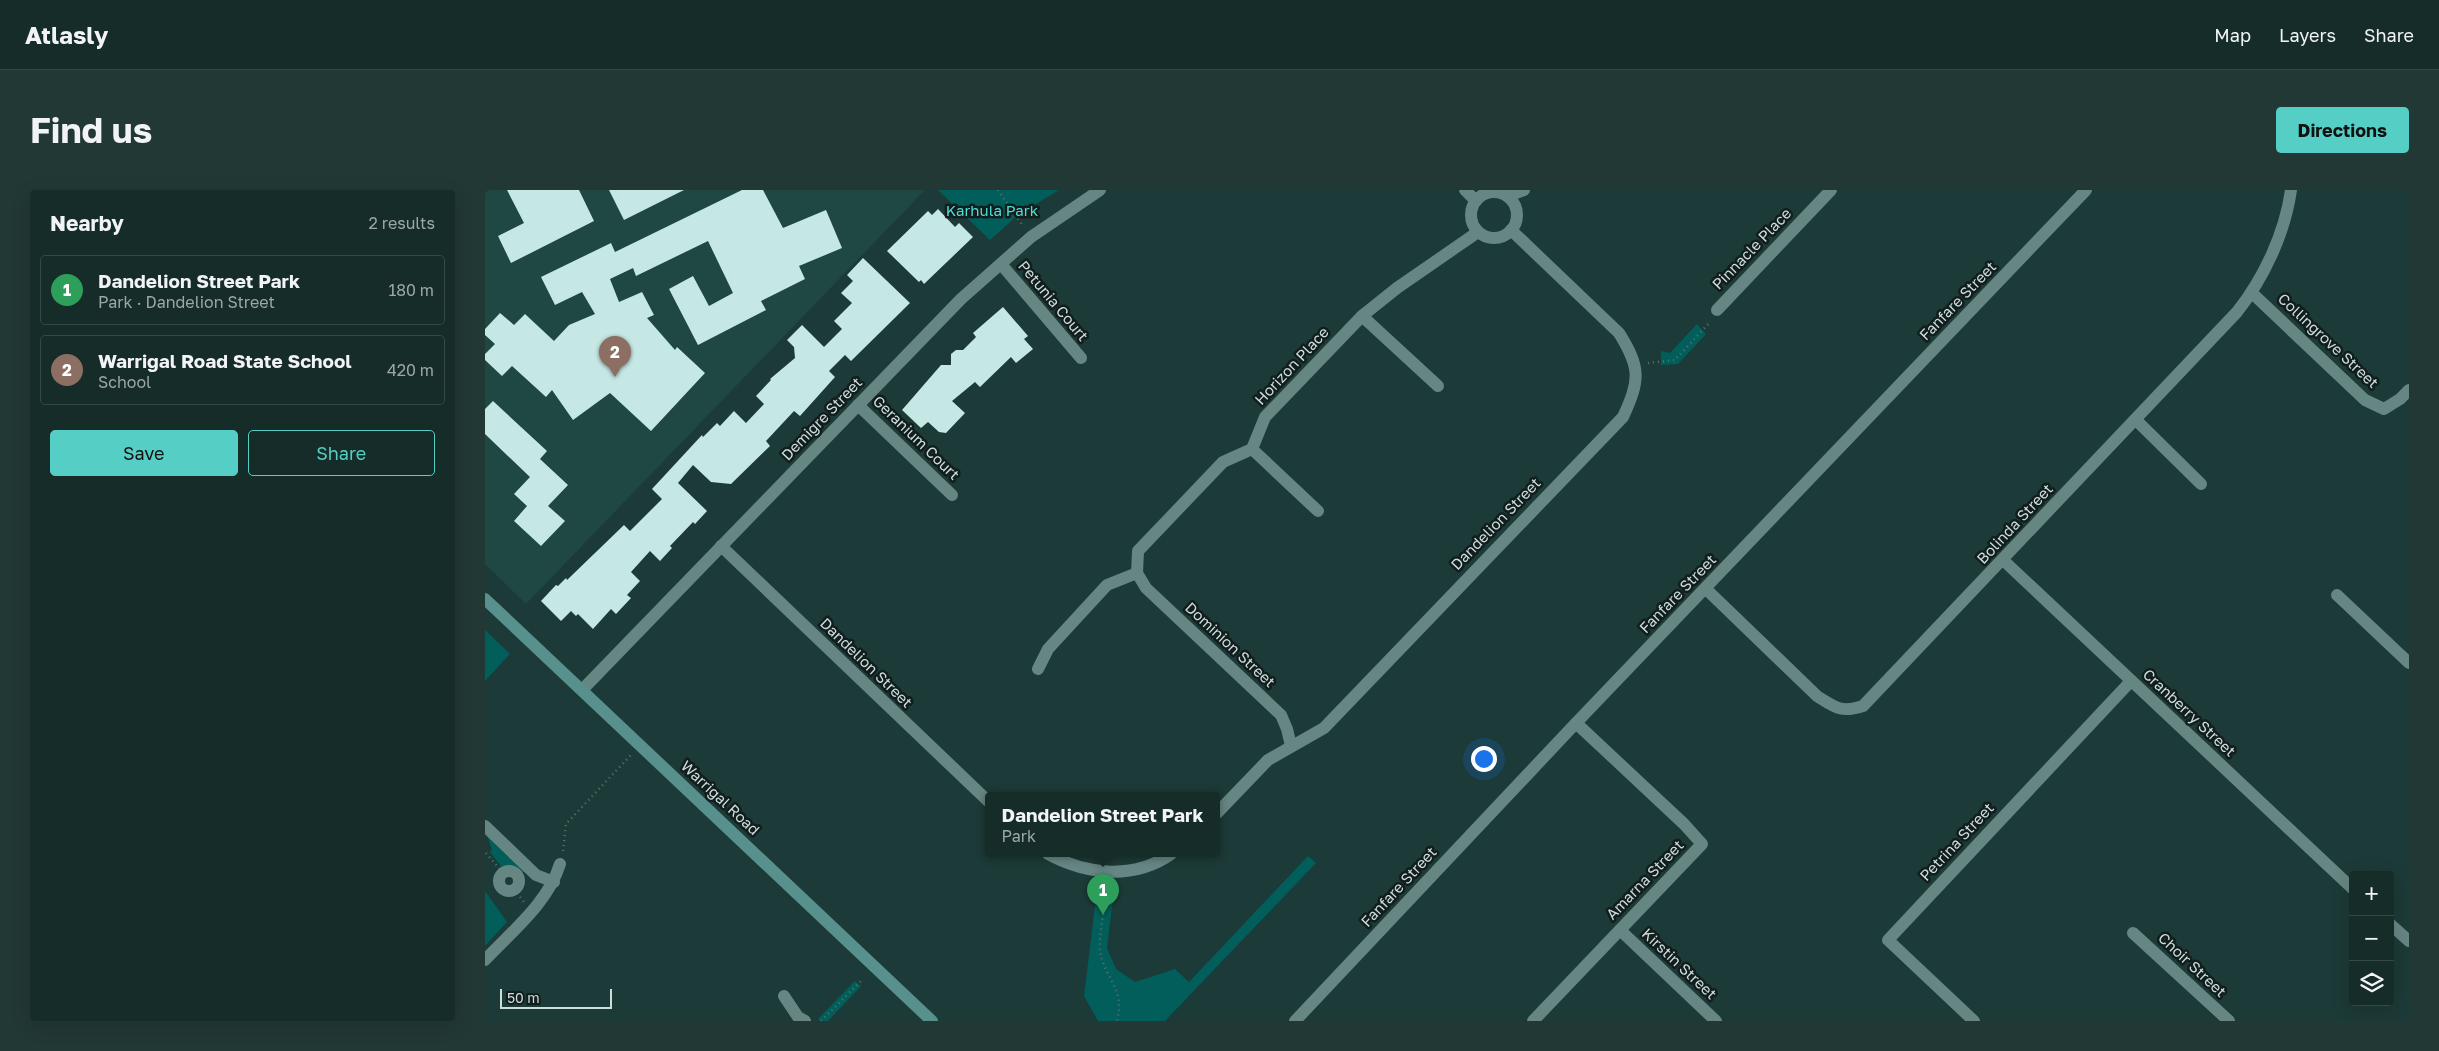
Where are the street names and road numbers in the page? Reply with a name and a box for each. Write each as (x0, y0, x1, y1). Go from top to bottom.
street label: Pinnacle Place (1708, 204, 1795, 293)
street label: Petunia Court (1015, 257, 1093, 344)
street label: Fanfare Street (1915, 257, 1999, 343)
street label: Collingrove Street (2275, 289, 2383, 391)
street label: Horizon Place (1251, 322, 1332, 408)
street label: Demigre Street (777, 373, 865, 464)
street label: Geranium Court (870, 391, 964, 483)
street label: Dandelion Street (1447, 473, 1544, 573)
street label: Bolinda Street (1973, 480, 2056, 567)
street label: Fanfare Street (1635, 550, 1719, 636)
street label: Dominion Street (1182, 598, 1279, 691)
street label: Dandelion Street (817, 614, 917, 711)
street label: Cranberry Street (2140, 665, 2240, 760)
street label: Warrigal Road (678, 756, 764, 838)
street label: Petrina Street (1916, 799, 1997, 884)
street label: Amarna Street (1602, 836, 1687, 923)
street label: Fanfare Street (1357, 843, 1440, 930)
street label: Kirstin Street (1639, 924, 1721, 1002)
street label: Choir Street (2155, 928, 2230, 1000)

